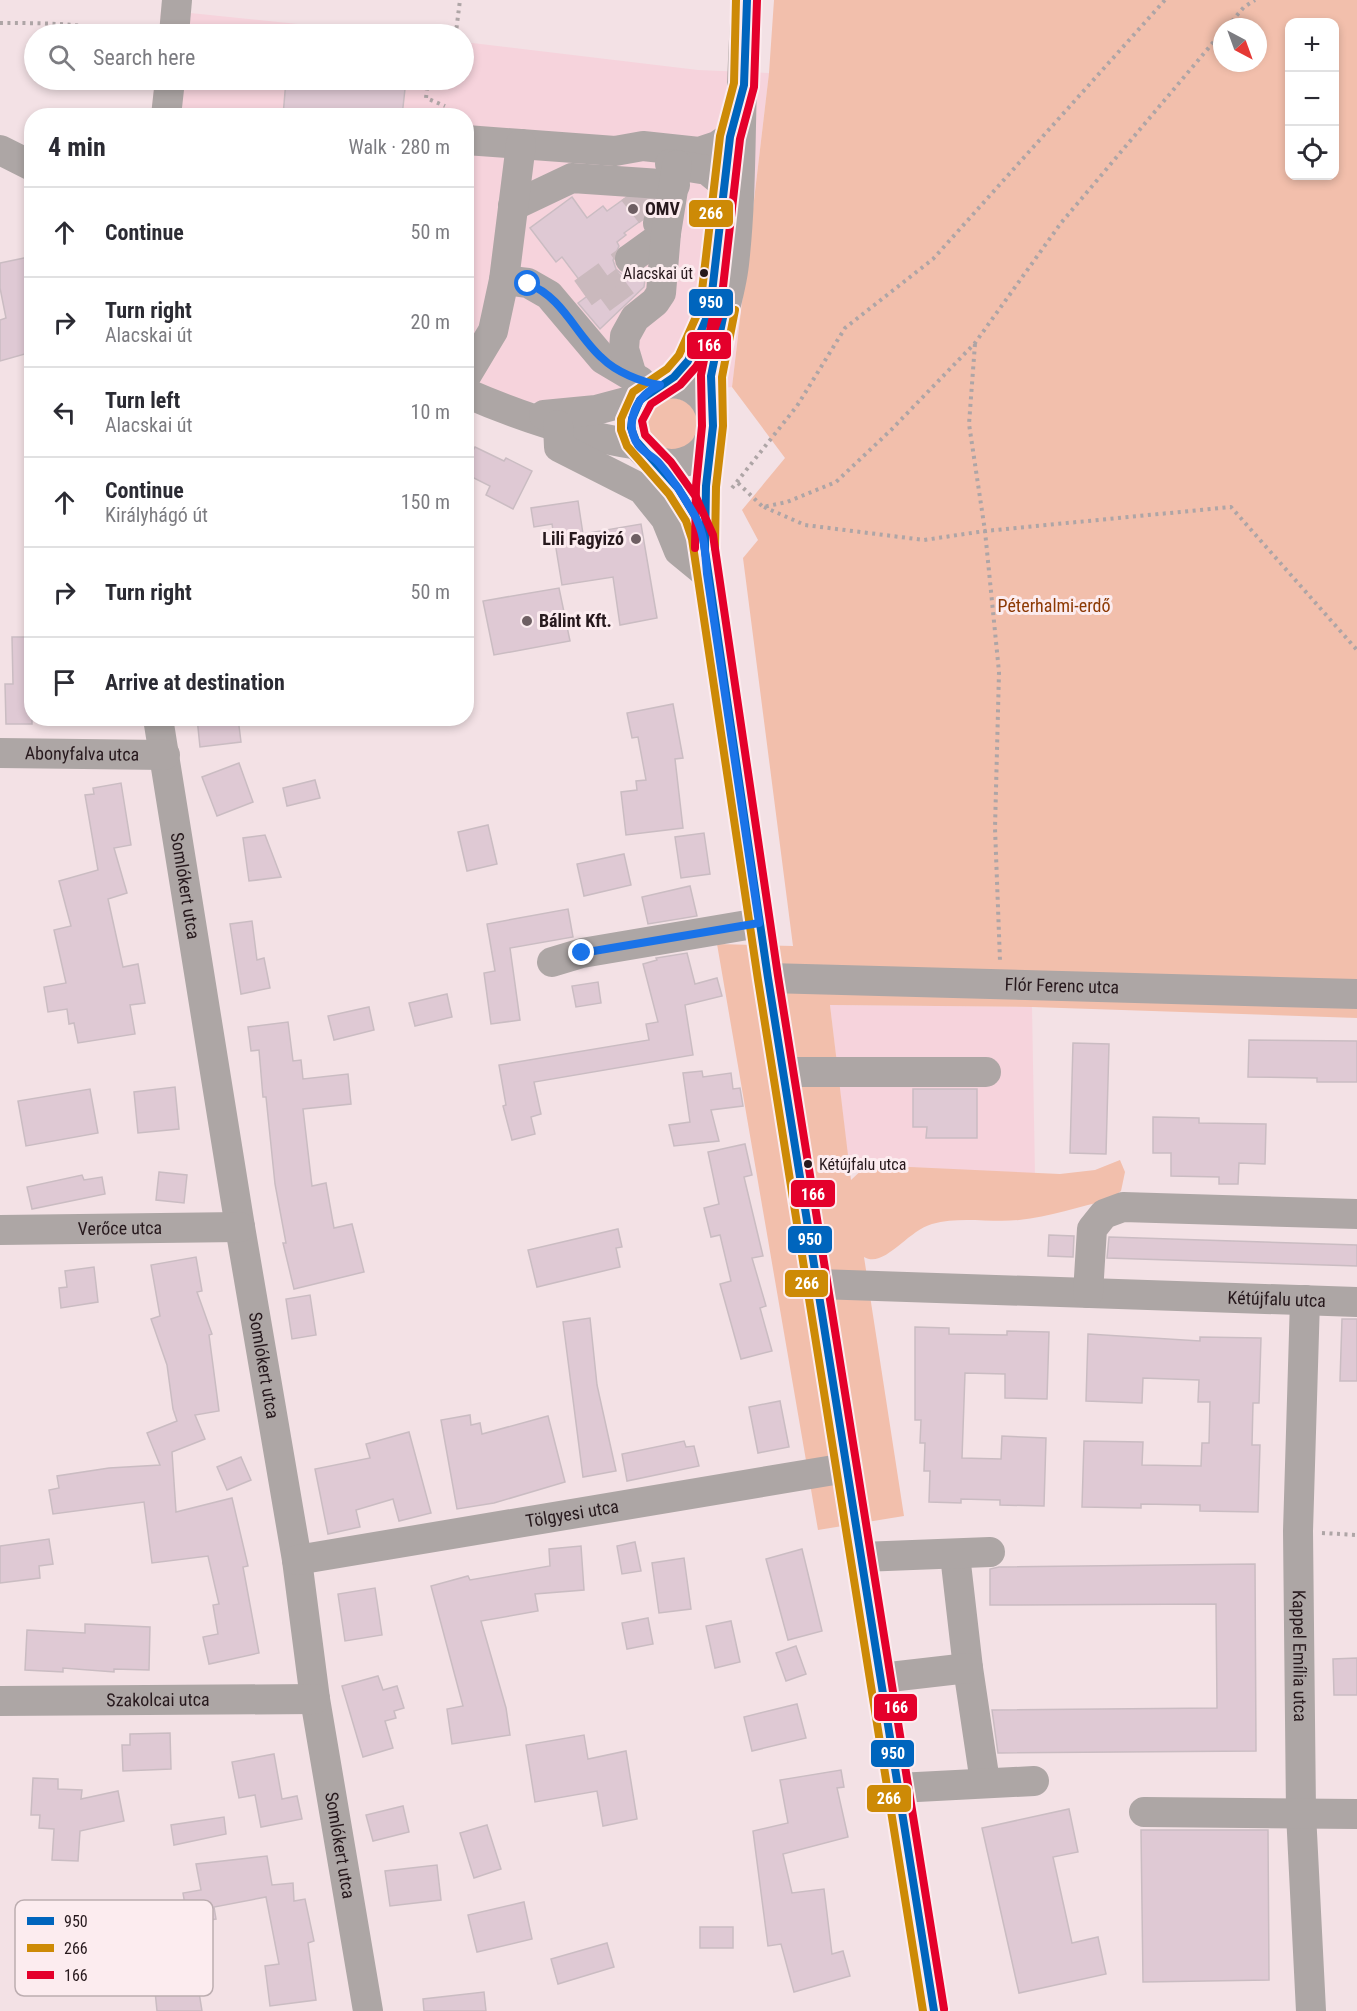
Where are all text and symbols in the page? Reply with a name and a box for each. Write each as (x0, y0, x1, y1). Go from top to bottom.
north arrow (1213, 18, 1267, 72)
map controls (1285, 18, 1339, 180)
button: + (1285, 18, 1339, 72)
search box (24, 24, 474, 90)
icon: search (45, 41, 78, 74)
text: Search here (93, 45, 195, 70)
button: − (1285, 72, 1339, 126)
button: locate (1285, 126, 1339, 180)
text: 4 min (48, 132, 106, 162)
text: Walk · 280 m (349, 135, 450, 159)
place label: OMV (645, 198, 681, 219)
line badge: 266 (688, 199, 734, 228)
marker: OMV (626, 202, 640, 216)
text: 266 (699, 204, 723, 223)
icon: ahead (48, 216, 81, 249)
text: Continue (105, 220, 184, 245)
text: 50 m (411, 220, 450, 244)
place label: Alacskai út (623, 264, 693, 283)
marker: Alacskai út (698, 267, 710, 279)
route start (514, 270, 540, 296)
line badge: 950 (688, 288, 734, 317)
text: 950 (699, 293, 723, 312)
text: Turn right (105, 298, 192, 323)
icon: right (48, 306, 81, 339)
text: 20 m (411, 310, 450, 334)
text: Alacskai út (105, 323, 192, 347)
line badge: 166 (686, 331, 732, 360)
text: 166 (697, 336, 721, 355)
text: Turn left (105, 388, 180, 413)
icon: left (48, 396, 81, 429)
text: 10 m (411, 400, 450, 424)
text: Alacskai út (105, 413, 192, 437)
text: Continue (105, 478, 184, 503)
icon: ahead (48, 486, 81, 519)
text: 150 m (401, 490, 450, 514)
text: Királyhágó út (105, 503, 208, 527)
place label: Lili Fagyizó (542, 528, 624, 549)
marker: Lili Fagyizó (629, 532, 643, 546)
icon: right (48, 576, 81, 609)
text: Turn right (105, 580, 192, 605)
text: 50 m (411, 580, 450, 604)
park label: Péterhalmi-erdő (998, 595, 1110, 616)
place label: Bálint Kft. (539, 610, 612, 631)
marker: Bálint Kft. (520, 614, 534, 628)
icon: arrive (48, 666, 81, 699)
text: Arrive at destination (105, 670, 285, 695)
street label: Abonyfalva utca (25, 742, 139, 765)
street label: Somlókert utca (167, 831, 204, 941)
route end (568, 939, 594, 965)
street label: Flór Ferenc utca (1004, 973, 1119, 998)
place label: Kétújfalu utca (819, 1155, 906, 1174)
marker: Kétújfalu utca (802, 1158, 814, 1170)
line badge: 166 (790, 1179, 836, 1208)
text: 166 (801, 1185, 825, 1204)
street label: Verőce utca (78, 1217, 162, 1239)
line badge: 950 (787, 1225, 833, 1254)
text: 950 (798, 1230, 822, 1249)
line badge: 266 (784, 1269, 829, 1298)
text: 266 (795, 1274, 819, 1293)
street label: Kétújfalu utca (1227, 1287, 1326, 1311)
street label: Somlókert utca (245, 1310, 284, 1420)
street label: Tölgyesi utca (524, 1495, 620, 1532)
street label: Kappel Emília utca (1289, 1590, 1311, 1722)
street label: Szakolcai utca (106, 1689, 210, 1710)
line badge: 166 (873, 1693, 918, 1722)
text: 166 (884, 1698, 908, 1717)
line badge: 950 (870, 1739, 915, 1768)
text: 950 (881, 1744, 905, 1763)
line badge: 266 (866, 1784, 912, 1813)
text: 266 (877, 1789, 901, 1808)
street label: Somlókert utca (321, 1790, 360, 1900)
legend (15, 1900, 213, 1996)
text: 950 (64, 1912, 88, 1931)
text: 266 (64, 1939, 88, 1958)
text: 166 (64, 1966, 88, 1985)

